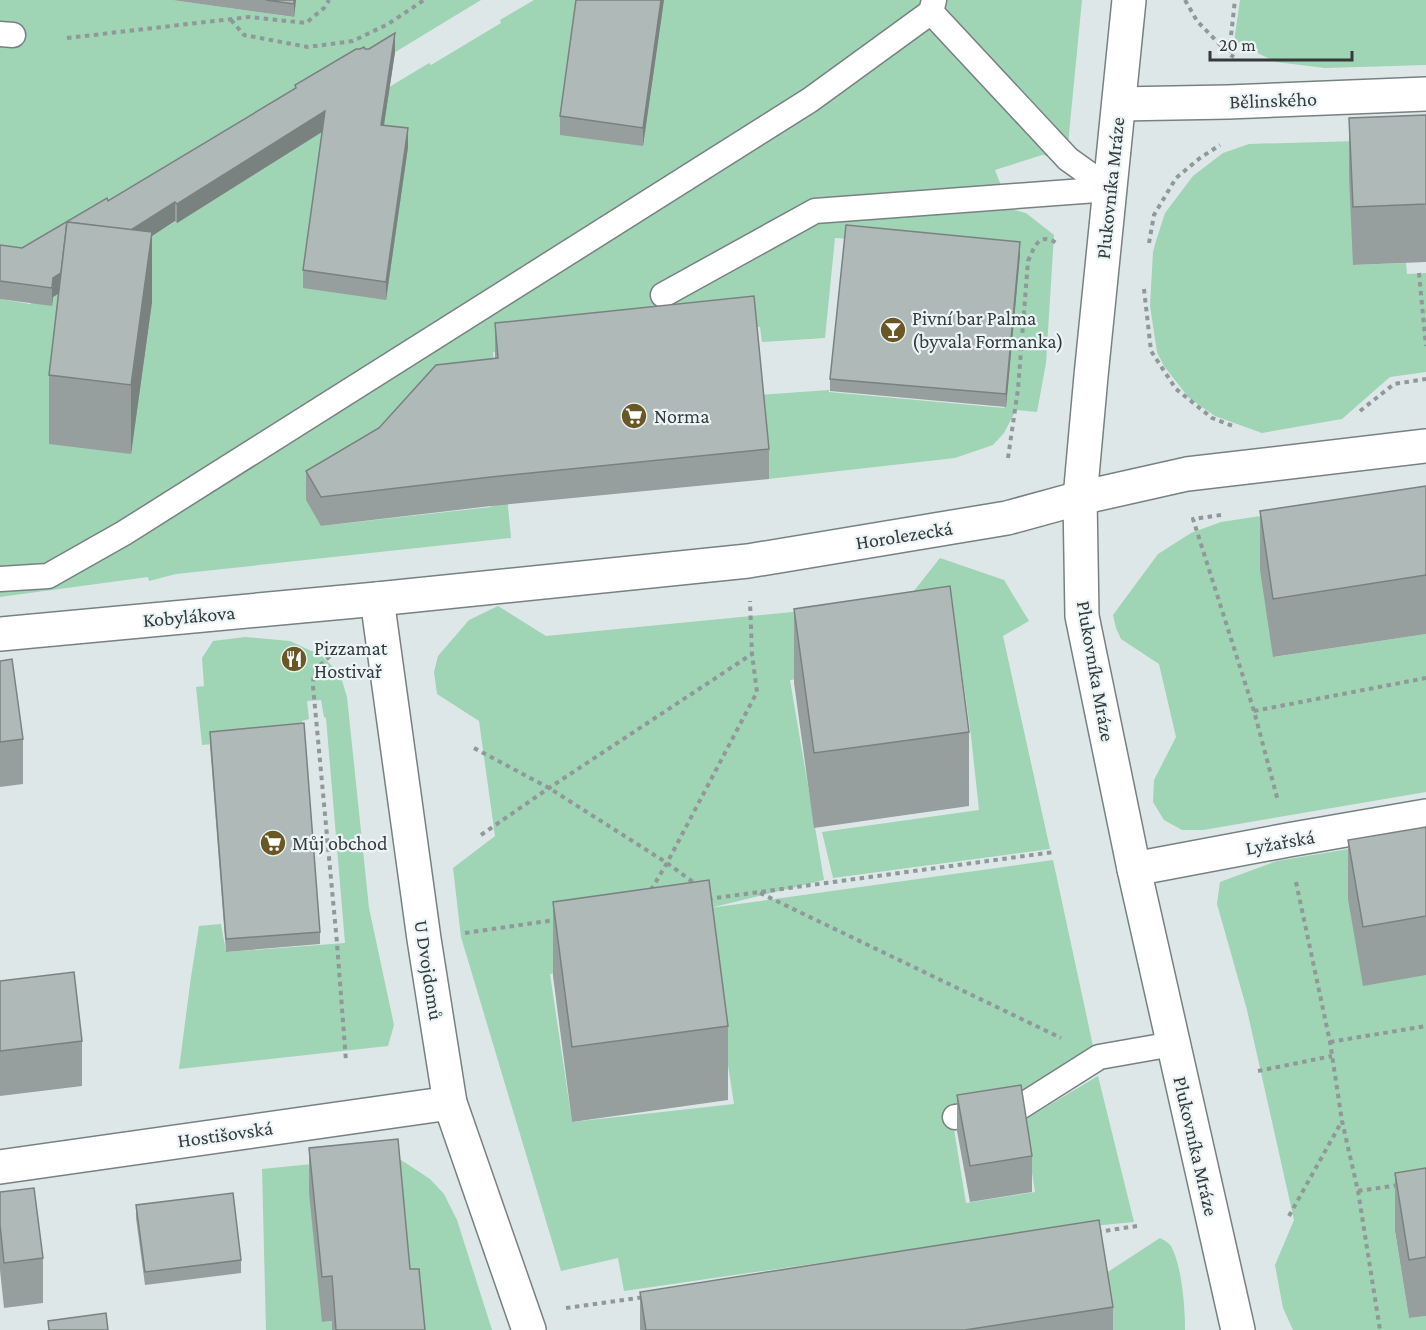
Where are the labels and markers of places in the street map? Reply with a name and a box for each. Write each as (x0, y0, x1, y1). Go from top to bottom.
place label: Pivní bar Palma (byvala Formanka) (912, 307, 1064, 353)
bar icon: Pivní bar Palma (byvala Formanka) (878, 315, 908, 345)
supermarket icon: Norma (619, 401, 649, 431)
place label: Norma (654, 405, 709, 427)
place label: Pizzamat Hostivař (314, 637, 388, 682)
restaurant icon: Pizzamat Hostivař (279, 644, 309, 674)
supermarket icon: Můj obchod (258, 828, 288, 858)
place label: Můj obchod (292, 832, 388, 855)

